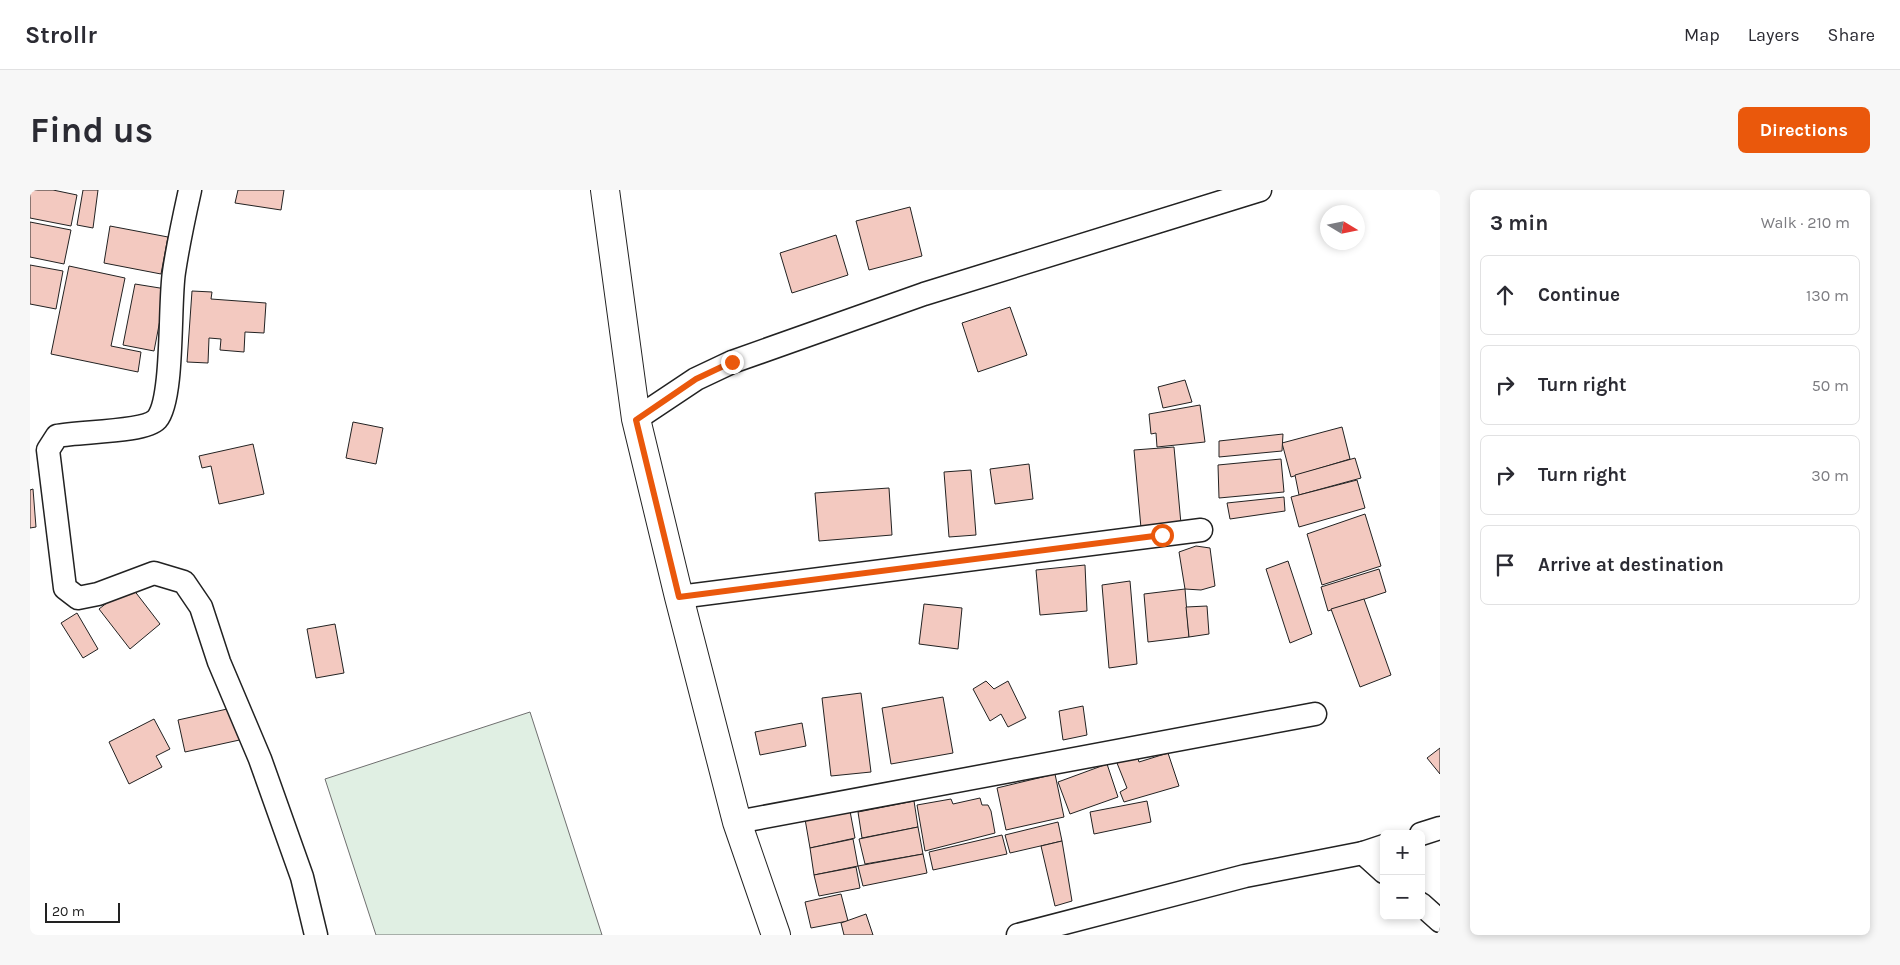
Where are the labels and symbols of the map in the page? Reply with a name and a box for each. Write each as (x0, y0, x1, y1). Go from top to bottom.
north arrow (1320, 205, 1365, 250)
route end (721, 351, 744, 374)
route start (1151, 524, 1174, 547)
scale bar (45, 900, 120, 923)

